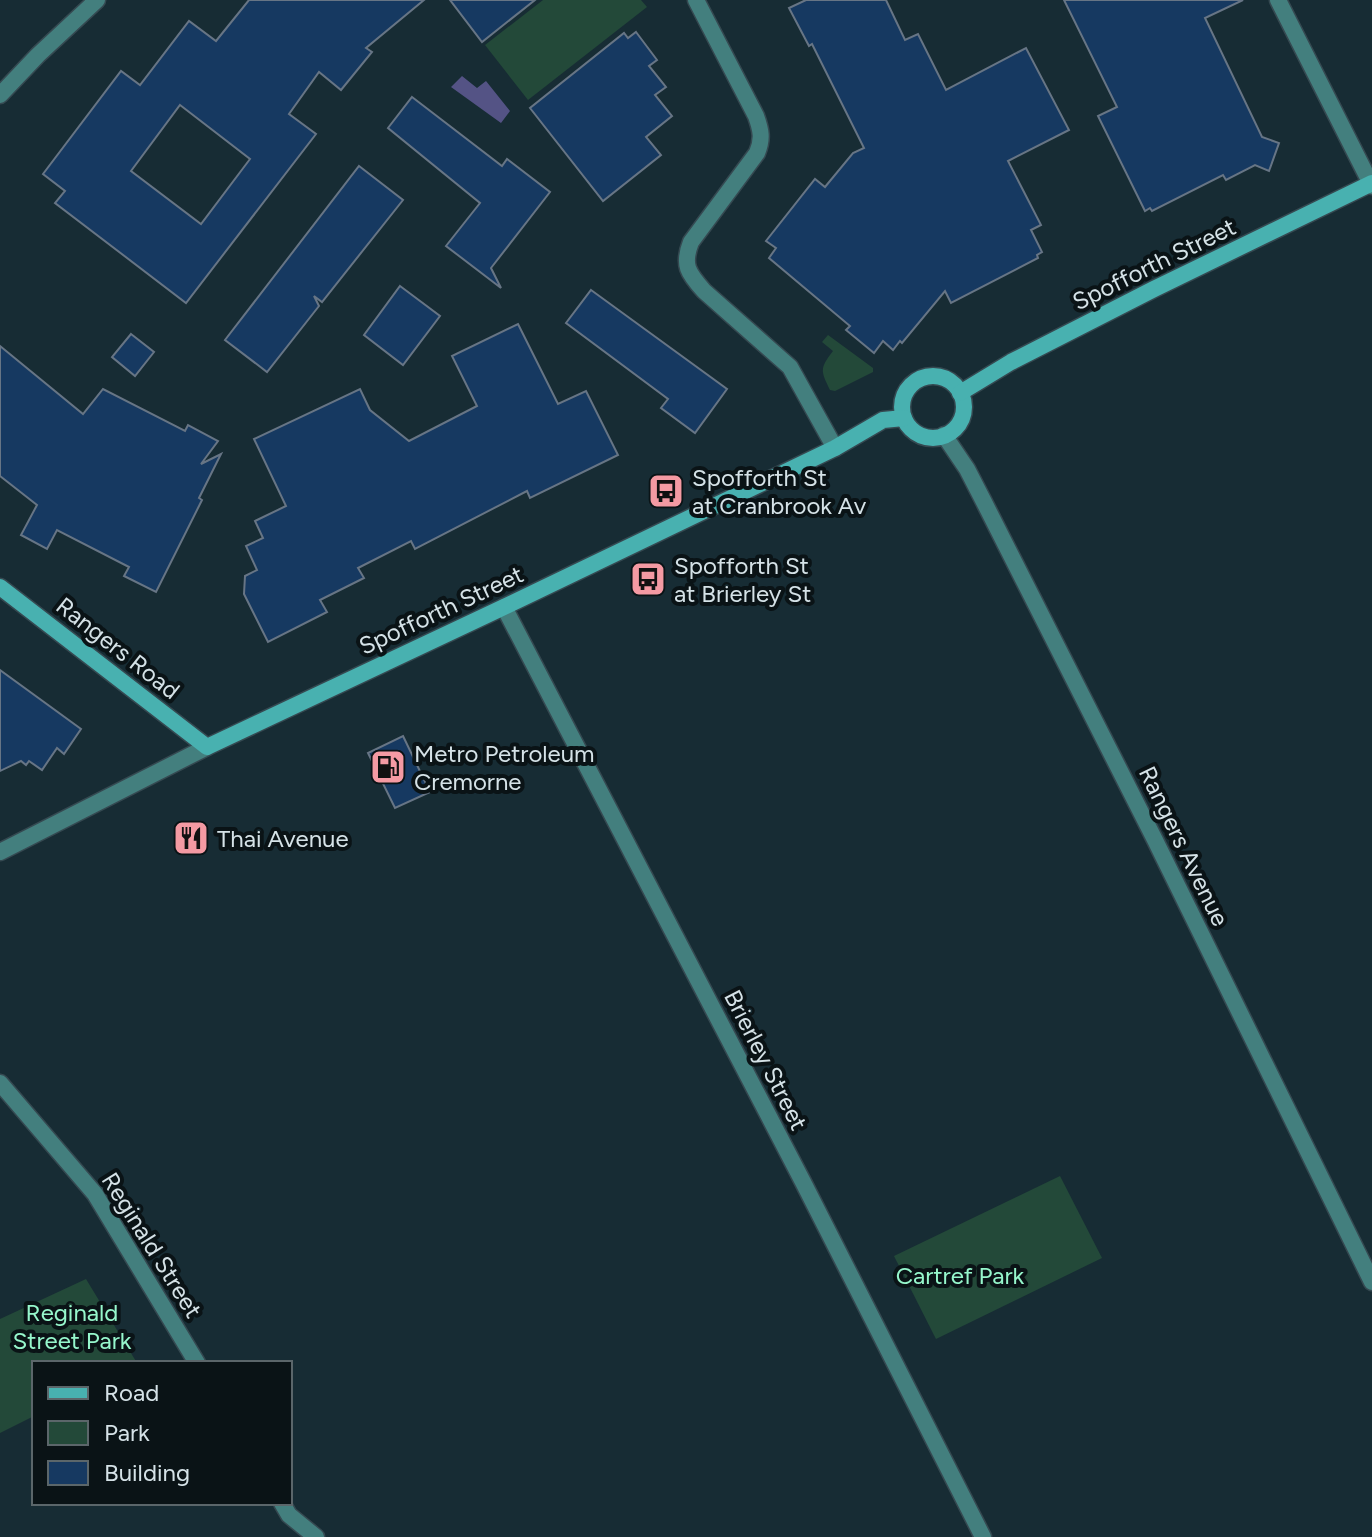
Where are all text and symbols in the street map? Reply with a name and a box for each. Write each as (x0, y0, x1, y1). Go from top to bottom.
street label: Spofforth Street (1068, 212, 1240, 316)
place label: Spofforth St at Cranbrook Av (692, 463, 867, 520)
bus stop icon: Spofforth St at Cranbrook Av (647, 472, 685, 510)
place label: Spofforth St at Brierley St (674, 551, 811, 608)
street label: Spofforth Street (354, 559, 528, 661)
bus stop icon: Spofforth St at Brierley St (629, 560, 667, 598)
street label: Rangers Road (51, 591, 185, 705)
place label: Metro Petroleum Cremorne (414, 739, 595, 796)
fuel station icon: Metro Petroleum Cremorne (369, 748, 407, 786)
street label: Rangers Avenue (1133, 761, 1235, 931)
restaurant icon: Thai Avenue (172, 819, 210, 857)
place label: Thai Avenue (217, 824, 349, 853)
street label: Brierley Street (718, 985, 814, 1135)
street label: Reginald Street (96, 1167, 208, 1323)
park label: Cartref Park (896, 1261, 1025, 1290)
park label: Reginald Street Park (13, 1298, 132, 1355)
legend (32, 1361, 292, 1505)
text: Road (104, 1378, 159, 1407)
text: Park (104, 1418, 150, 1447)
text: Building (104, 1458, 190, 1487)

